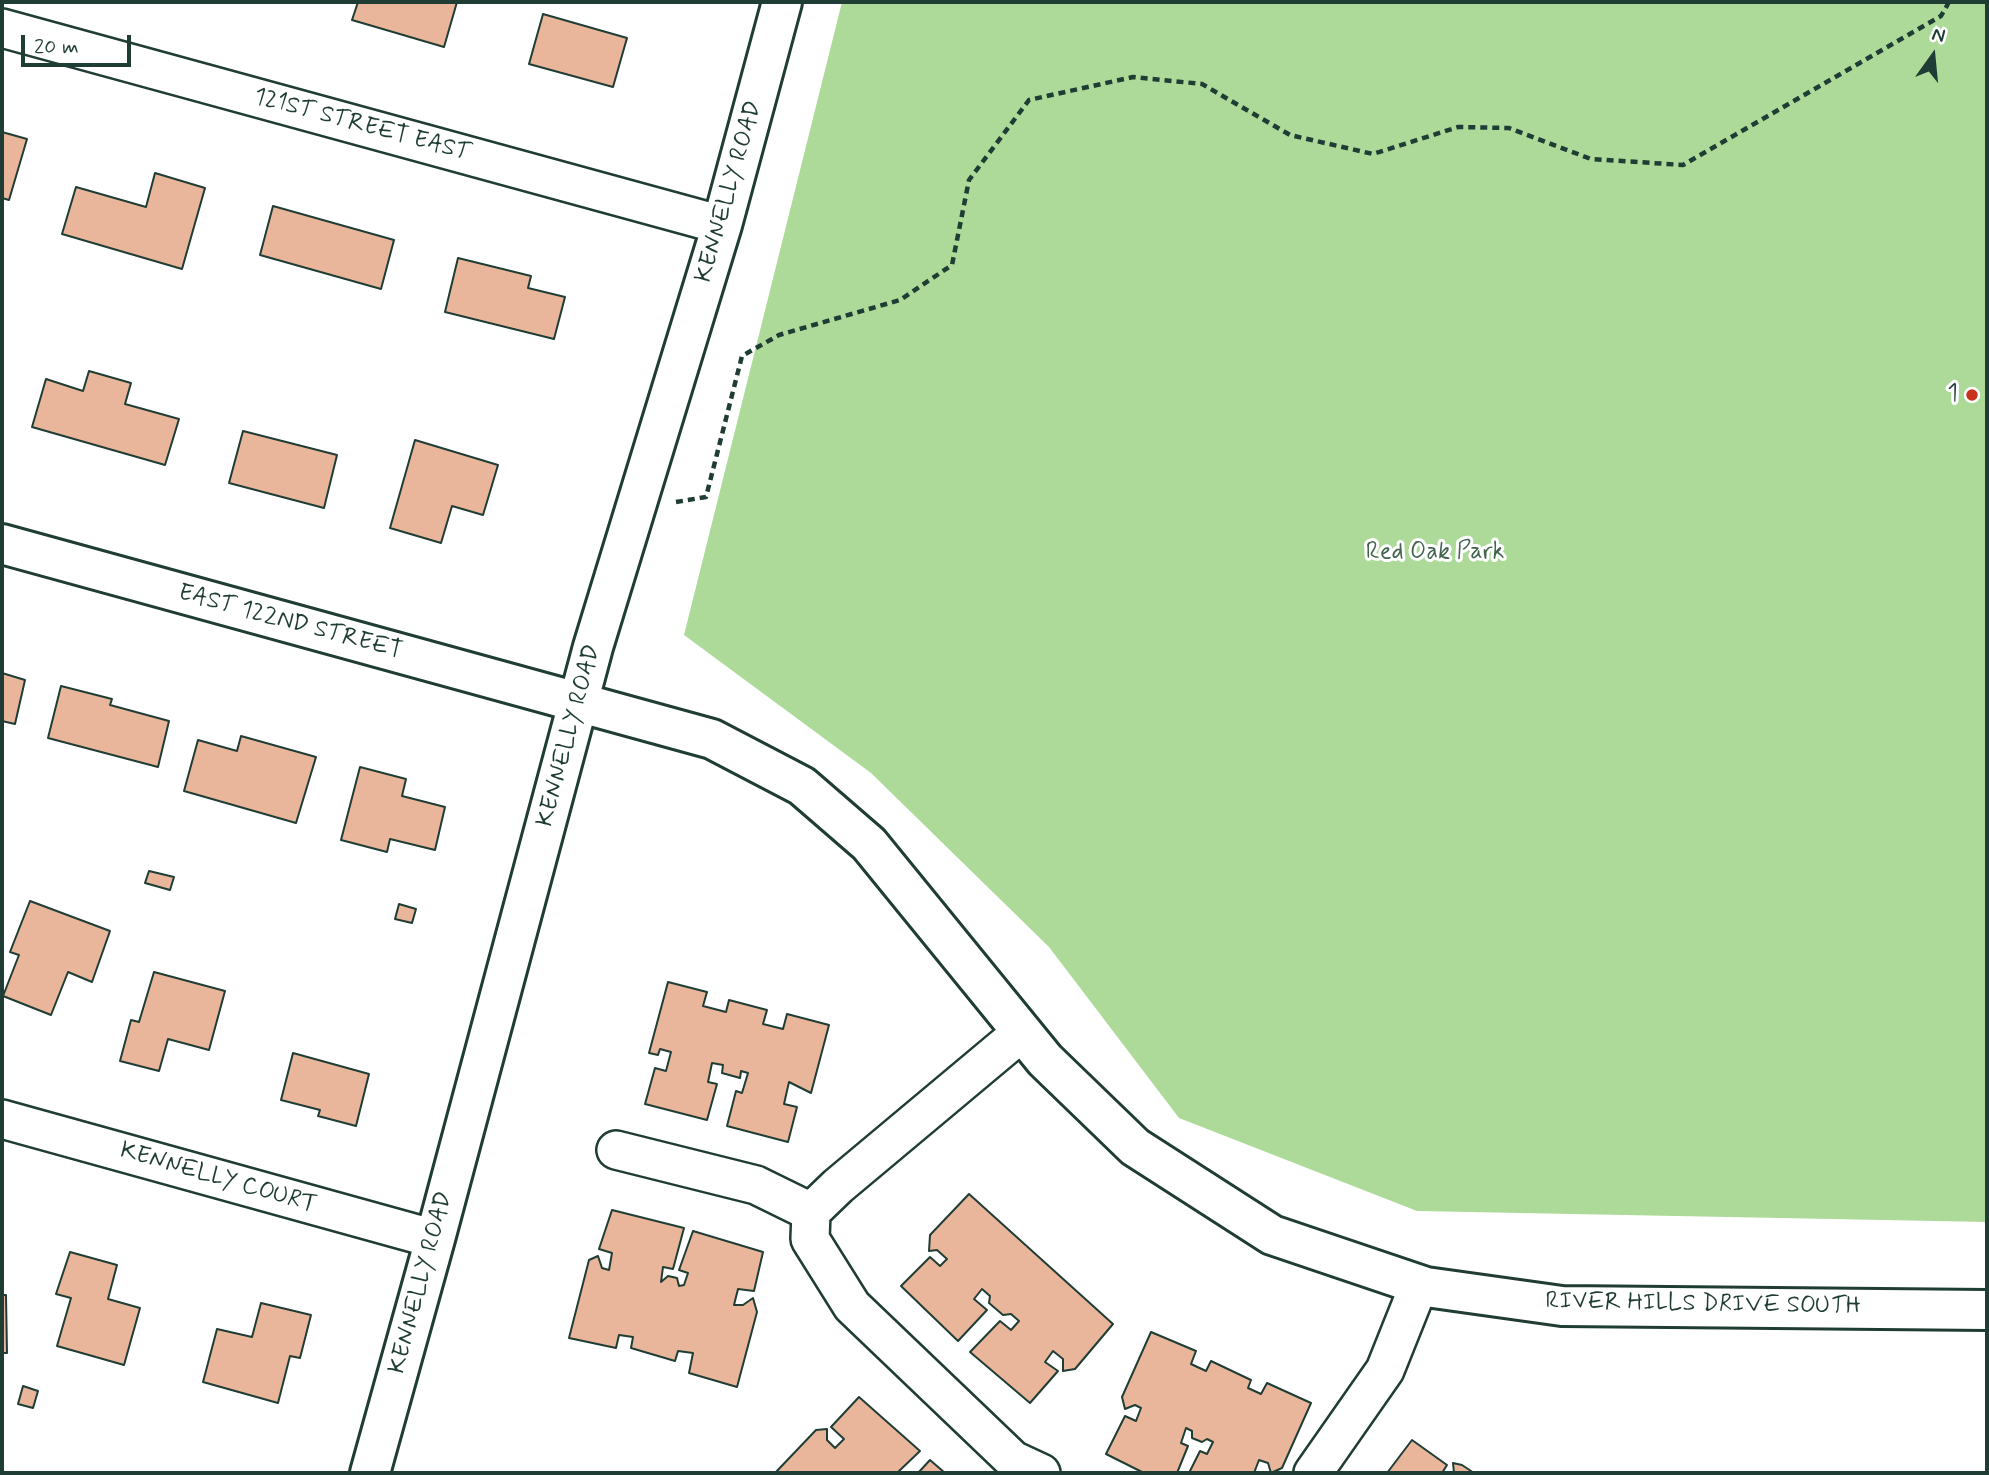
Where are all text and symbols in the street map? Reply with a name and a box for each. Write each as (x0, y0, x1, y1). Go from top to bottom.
scale bar (24, 21, 135, 65)
north arrow (1898, 21, 1968, 91)
text: N (1929, 22, 1948, 49)
text: 20 m (34, 33, 79, 61)
street label: 121ST STREET EAST (250, 83, 474, 169)
street label: KENNELLY ROAD (690, 98, 770, 286)
place label: 1 (1947, 381, 1958, 409)
marker: 1 (1964, 387, 1980, 403)
park label: Red Oak Park (1366, 539, 1504, 567)
street label: EAST 122ND STREET (175, 579, 405, 667)
street label: KENNELLY ROAD (532, 642, 608, 830)
street label: KENNELLY COURT (116, 1137, 320, 1221)
street label: KENNELLY ROAD (384, 1189, 460, 1377)
street label: RIVER HILLS DRIVE SOUTH (1545, 1288, 1861, 1322)

